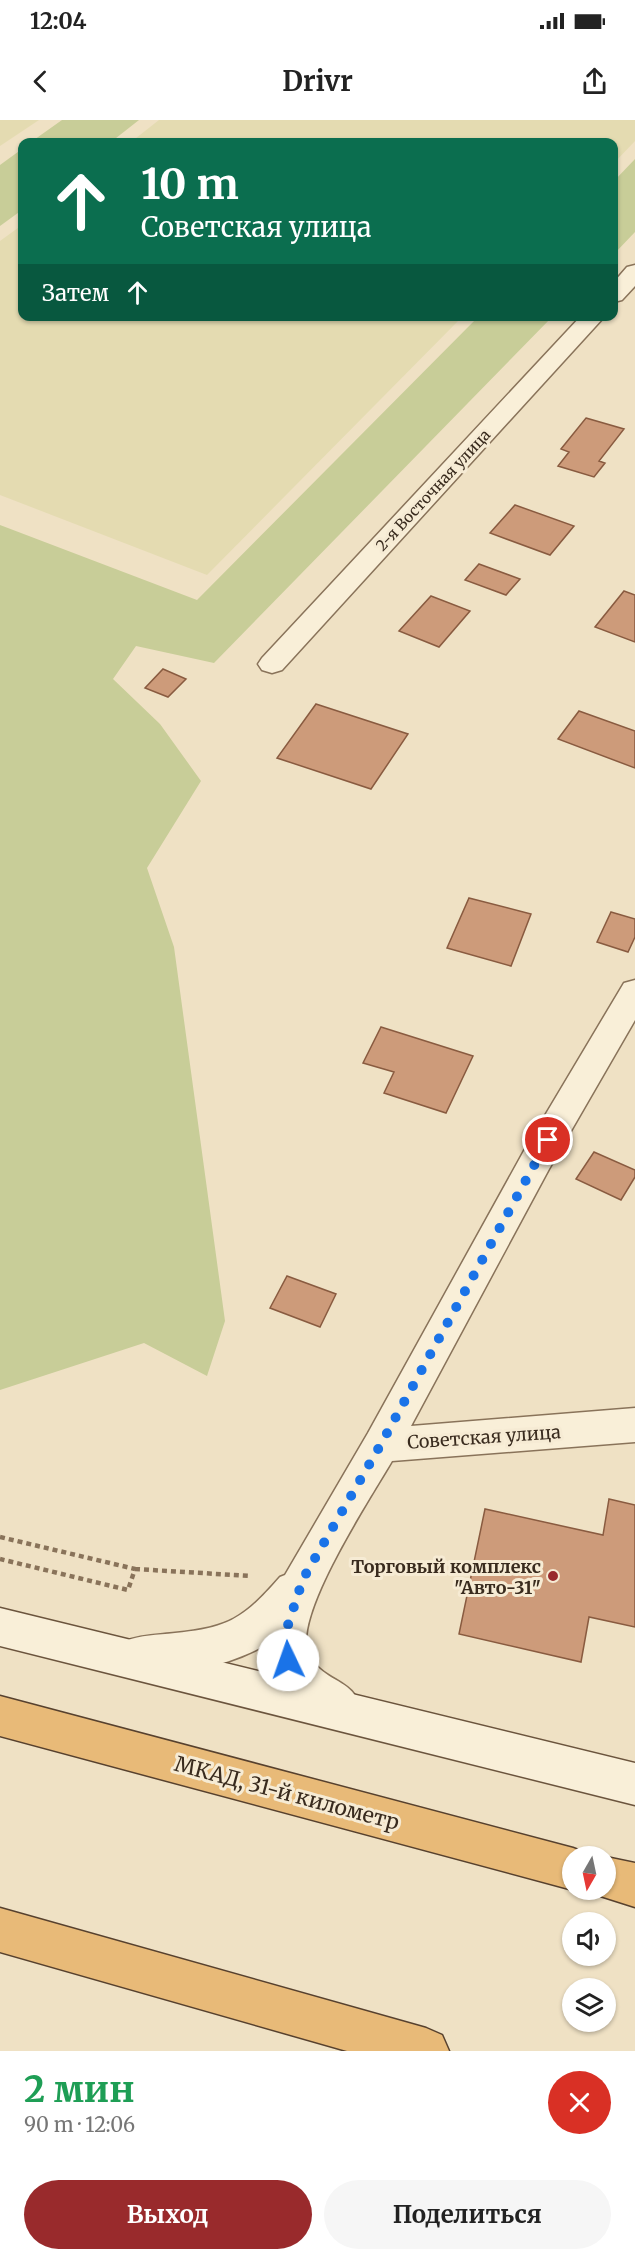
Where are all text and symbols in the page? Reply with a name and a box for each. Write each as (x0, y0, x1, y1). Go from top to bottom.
text: 12:04 (30, 7, 87, 35)
text: Drivr (282, 64, 353, 98)
icon: back (24, 65, 57, 98)
icon: share (578, 65, 611, 98)
text: 10 m (141, 158, 239, 210)
icon: ahead (42, 162, 120, 240)
text: Советская улица (141, 210, 372, 244)
icon: ahead (121, 276, 154, 309)
text: Затем (42, 279, 109, 307)
street label: 2-я Восточная улица (372, 425, 494, 555)
pin (522, 1114, 573, 1165)
icon: arrive (531, 1123, 564, 1156)
street label: Советская улица (407, 1420, 562, 1454)
place label: Торговый комплекс "Авто-31" (351, 1555, 541, 1599)
marker: Торговый комплекс "Авто-31" (546, 1569, 560, 1583)
position arrow (256, 1628, 320, 1692)
street label: МКАД, 31-й километр (172, 1750, 402, 1836)
north arrow (562, 1846, 616, 1900)
map controls (562, 1846, 616, 2032)
button: sound (562, 1912, 616, 1966)
button: layers (562, 1978, 616, 2032)
text: 2 мин (24, 2067, 135, 2112)
button: close (548, 2071, 611, 2134)
text: 90 m · 12:06 (24, 2112, 135, 2137)
button: Выход (24, 2180, 312, 2249)
button: Поделиться (324, 2180, 611, 2249)

